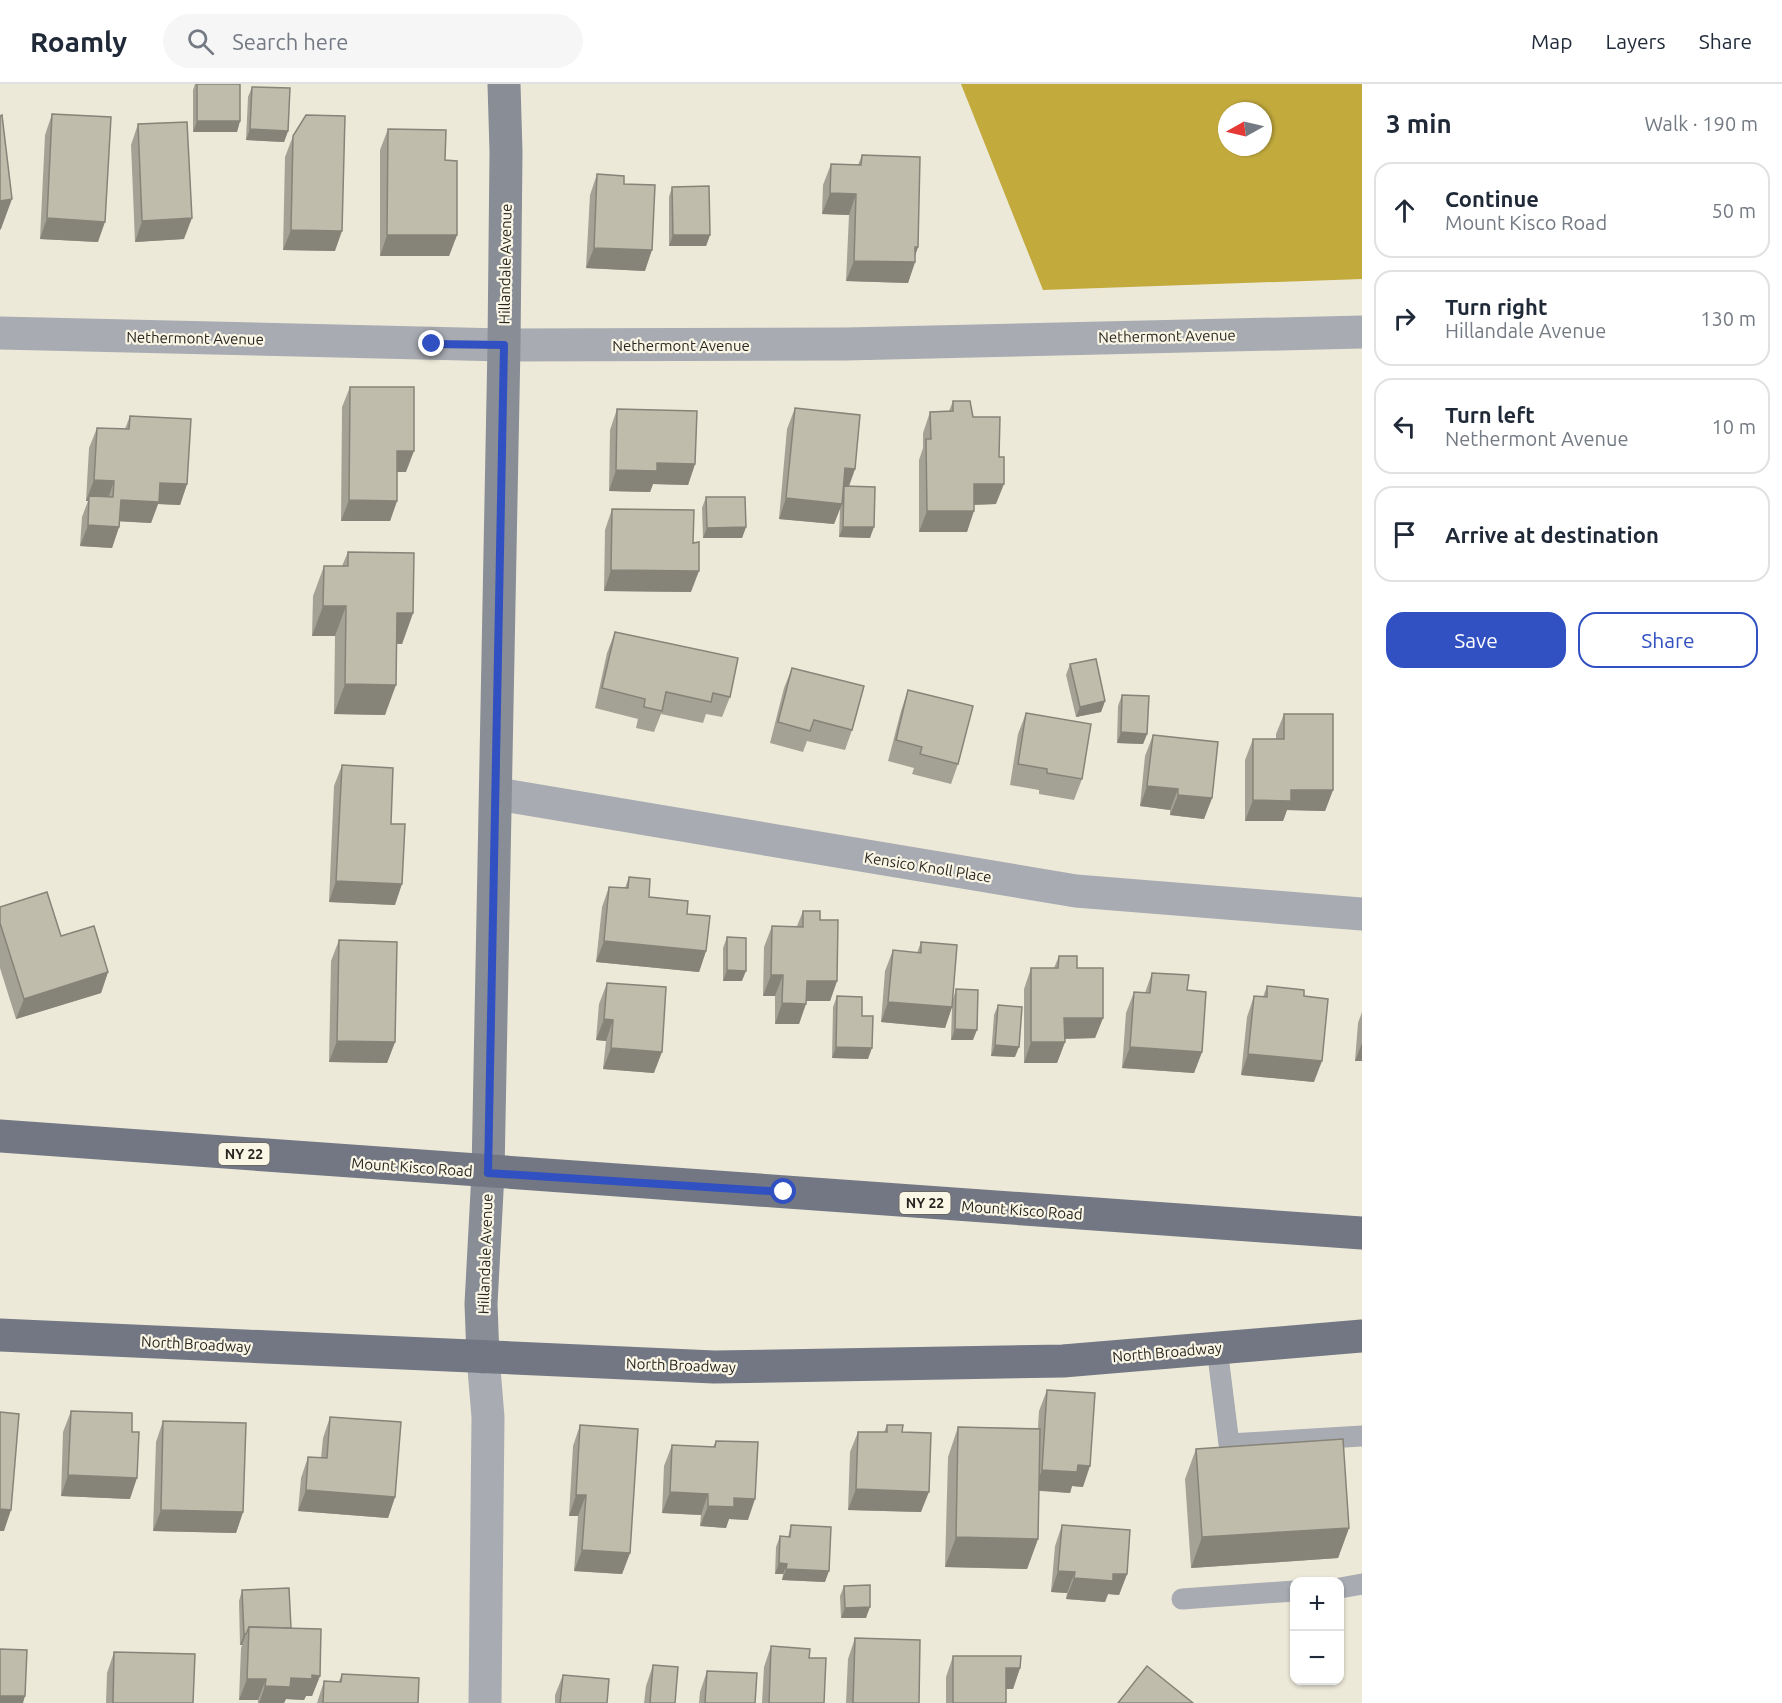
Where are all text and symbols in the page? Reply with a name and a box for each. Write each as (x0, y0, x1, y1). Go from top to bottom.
search box (163, 14, 583, 68)
icon: search (184, 25, 217, 58)
text: Roamly (30, 26, 127, 57)
text: Search here (232, 29, 348, 54)
text: Map (1531, 29, 1572, 53)
text: Layers (1605, 29, 1666, 53)
text: Share (1699, 29, 1752, 53)
north arrow (1218, 102, 1272, 156)
text: 3 min (1386, 109, 1452, 138)
text: Walk · 190 m (1645, 112, 1758, 135)
text: Continue (1445, 186, 1539, 211)
icon: ahead (1388, 194, 1421, 227)
text: 50 m (1712, 199, 1756, 222)
street label: Hillandale Avenue (495, 203, 515, 325)
text: Mount Kisco Road (1445, 211, 1607, 234)
text: Turn right (1445, 294, 1547, 319)
icon: right (1388, 302, 1421, 335)
text: 130 m (1700, 307, 1756, 330)
text: Hillandale Avenue (1445, 319, 1606, 342)
street label: Nethermont Avenue (1098, 326, 1236, 346)
street label: Nethermont Avenue (126, 328, 264, 348)
route end (418, 330, 444, 356)
street label: Nethermont Avenue (612, 337, 750, 354)
text: Turn left (1445, 402, 1535, 427)
icon: left (1388, 410, 1421, 443)
text: 10 m (1712, 415, 1756, 438)
text: Nethermont Avenue (1445, 427, 1628, 450)
icon: arrive (1388, 518, 1421, 551)
text: Arrive at destination (1445, 522, 1659, 547)
button: Save (1386, 612, 1566, 668)
button: Share (1578, 612, 1758, 668)
street label: Kensico Knoll Place (863, 849, 993, 885)
road number: NY 22 (218, 1143, 270, 1165)
street label: Mount Kisco Road (351, 1154, 473, 1180)
route start (770, 1178, 796, 1204)
road number: NY 22 (900, 1192, 950, 1214)
street label: Hillandale Avenue (474, 1193, 496, 1315)
street label: Mount Kisco Road (961, 1197, 1083, 1223)
street label: North Broadway (141, 1333, 251, 1355)
street label: North Broadway (1111, 1339, 1223, 1365)
street label: North Broadway (626, 1355, 736, 1375)
map controls (1290, 1577, 1344, 1685)
button: + (1290, 1577, 1344, 1631)
button: − (1290, 1631, 1344, 1685)

